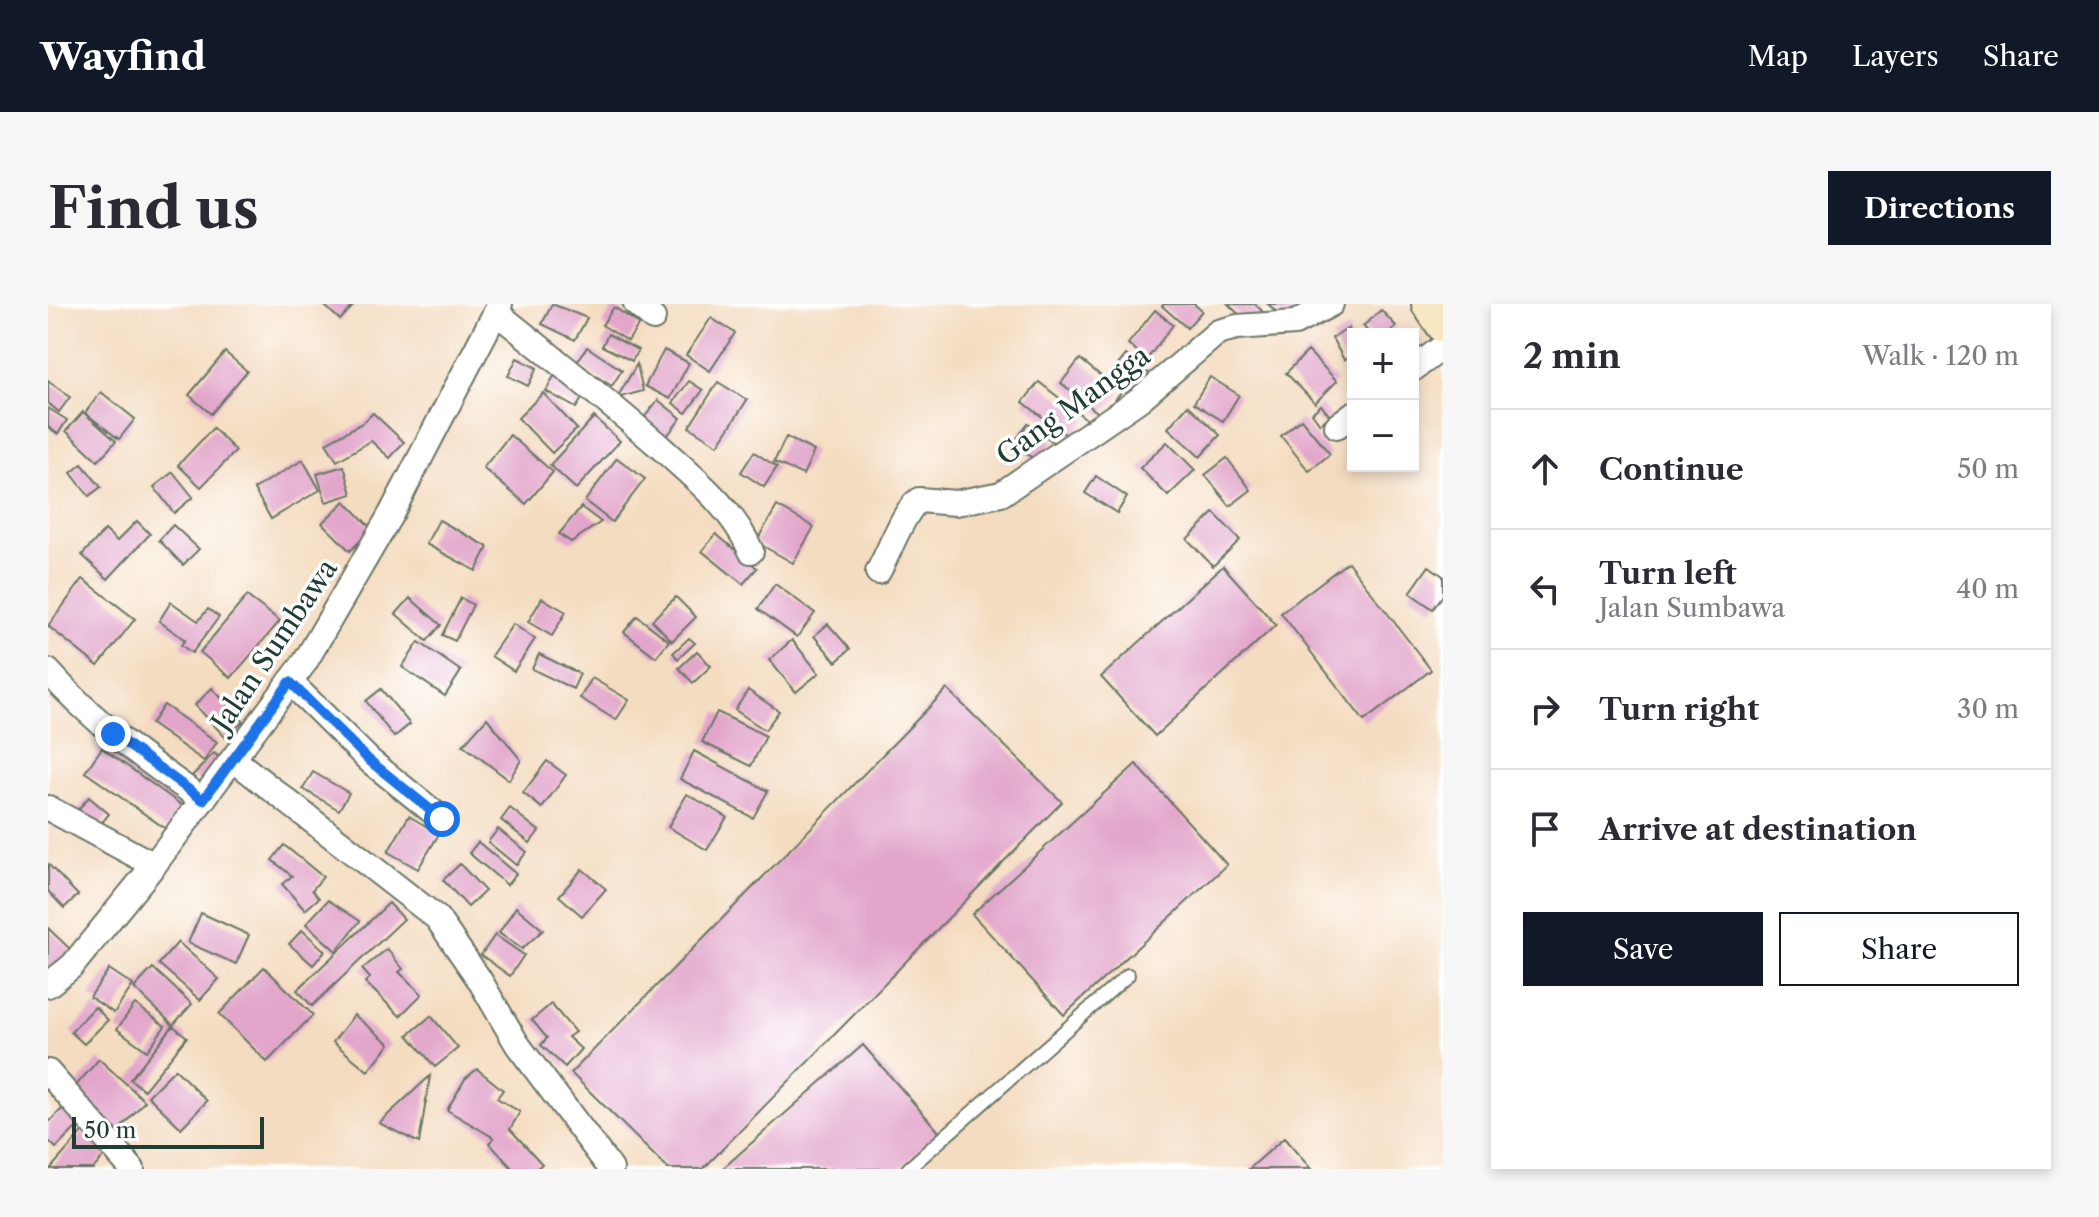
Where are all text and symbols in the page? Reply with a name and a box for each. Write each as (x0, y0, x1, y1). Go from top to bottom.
text: Wayfind (40, 33, 206, 80)
text: Map (1748, 39, 1808, 73)
text: Layers (1852, 39, 1939, 73)
text: Share (1983, 39, 2059, 73)
button: Directions (1828, 171, 2051, 245)
text: Find us (48, 174, 259, 243)
map controls (1347, 328, 1419, 472)
button: + (1347, 328, 1419, 400)
text: 2 min (1523, 335, 1621, 377)
street label: Gang Mangga (990, 338, 1157, 472)
text: Walk · 120 m (1862, 340, 2019, 372)
button: − (1347, 400, 1419, 472)
icon: ahead (1523, 447, 1567, 491)
text: Continue (1599, 451, 1744, 488)
text: 50 m (1957, 453, 2019, 485)
street label: Jalan Sumbawa (202, 552, 344, 741)
text: Turn left (1599, 555, 1736, 592)
icon: left (1523, 567, 1567, 611)
text: 40 m (1956, 573, 2019, 605)
text: Jalan Sumbawa (1599, 592, 1785, 624)
icon: right (1523, 687, 1567, 731)
text: Turn right (1599, 691, 1759, 728)
text: 30 m (1957, 693, 2019, 725)
route end (95, 716, 131, 752)
route start (424, 801, 460, 837)
icon: arrive (1523, 807, 1567, 851)
text: Arrive at destination (1599, 811, 1917, 848)
button: Save (1523, 912, 1763, 986)
button: Share (1779, 912, 2019, 986)
scale bar (72, 1113, 264, 1149)
text: 50 m (84, 1117, 136, 1144)

